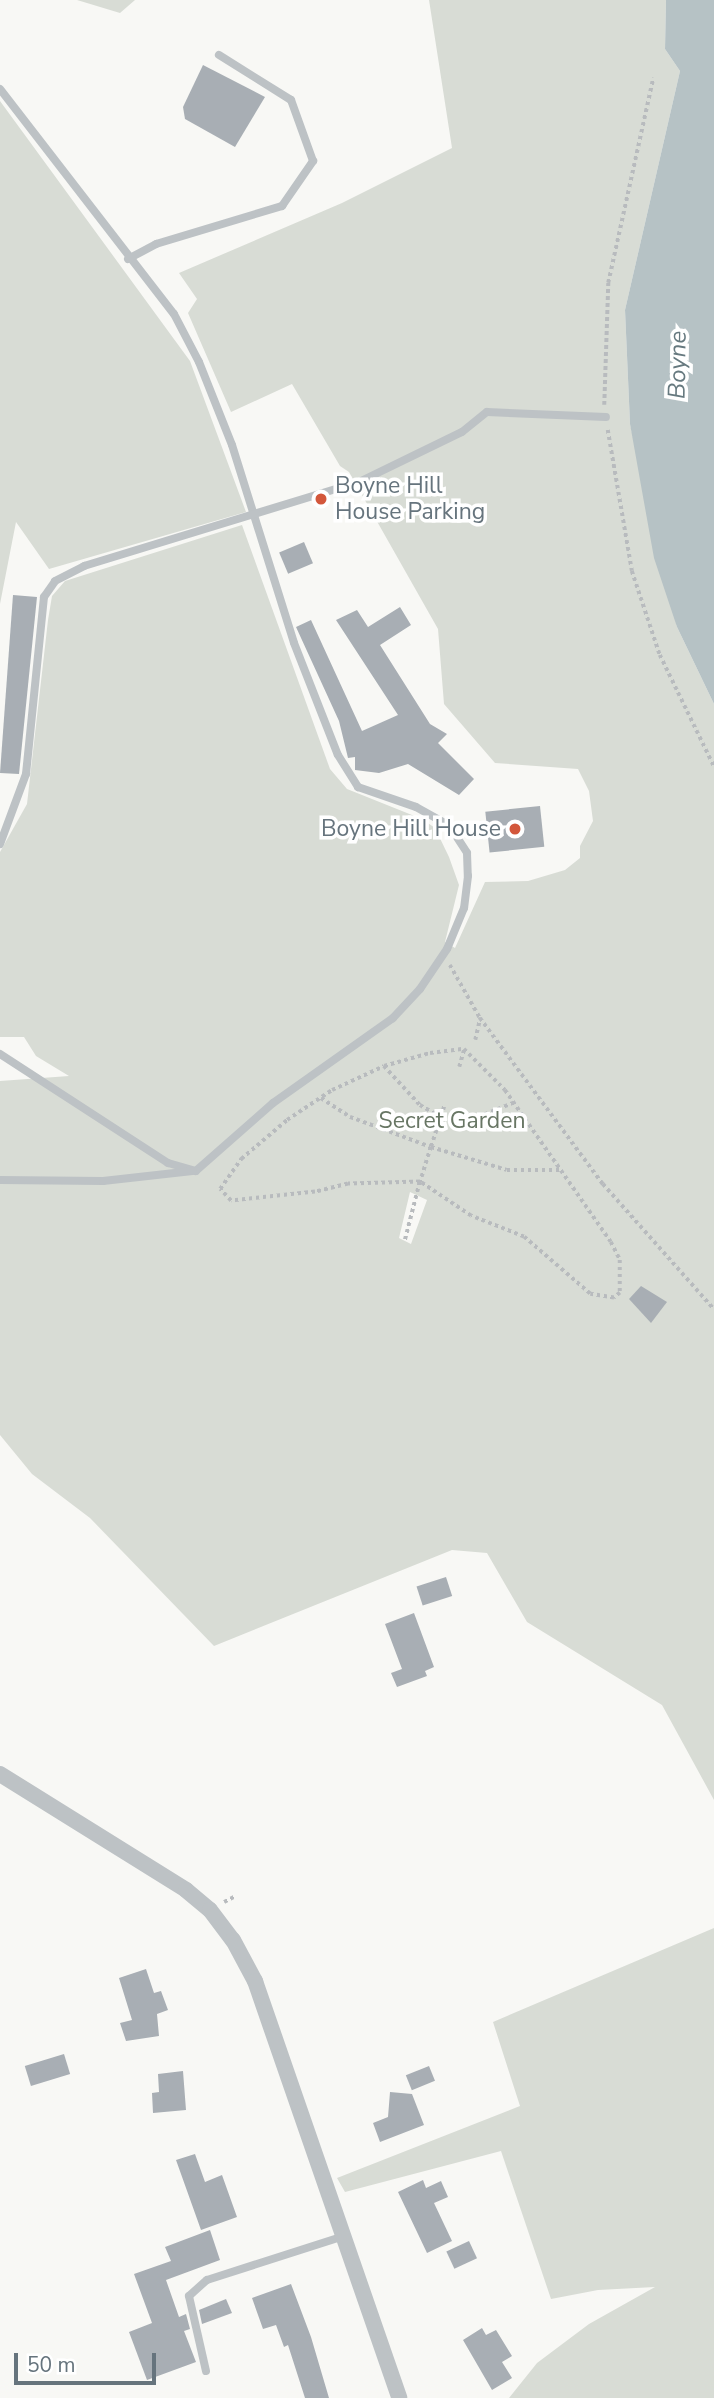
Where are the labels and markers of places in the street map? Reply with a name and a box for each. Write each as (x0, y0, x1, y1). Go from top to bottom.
place label: Boyne Hill House Parking (335, 472, 485, 526)
marker: Boyne Hill House Parking (313, 491, 329, 507)
place label: Boyne Hill House (321, 815, 501, 843)
marker: Boyne Hill House (507, 821, 523, 837)

